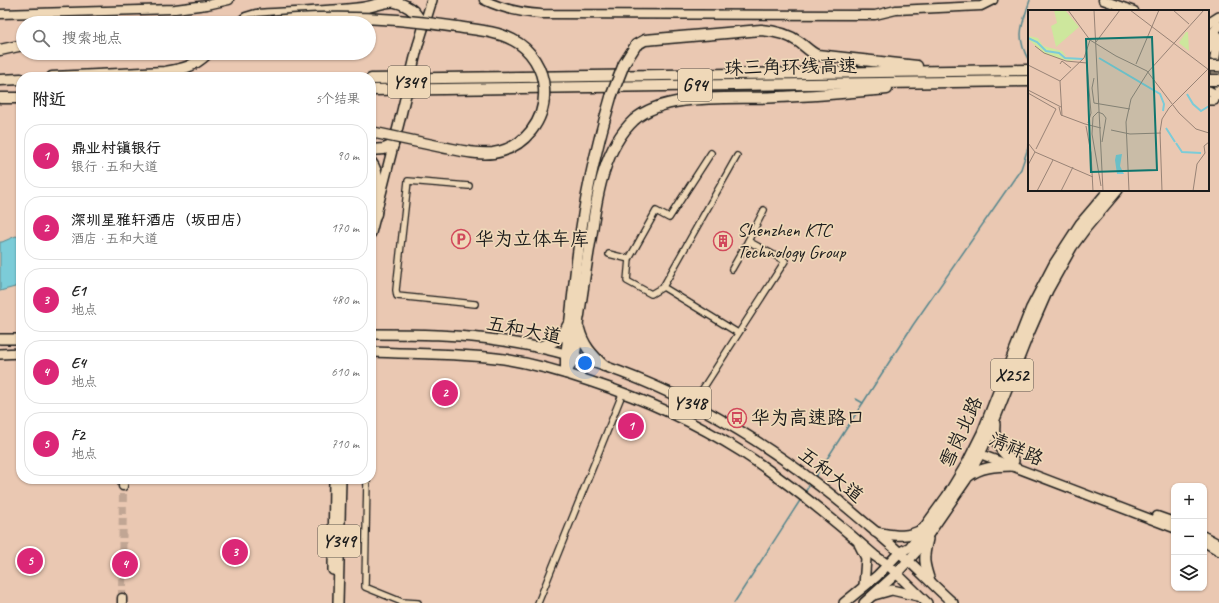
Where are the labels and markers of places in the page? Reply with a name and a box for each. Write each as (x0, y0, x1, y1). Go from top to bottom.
place label: Shenzhen KTC Technology Group (737, 218, 847, 264)
place label: 华为立体车库 (475, 227, 589, 251)
parking icon: 华为立体车库 (450, 228, 472, 250)
building icon: Shenzhen KTC Technology Group (712, 230, 734, 252)
pin: 2 (432, 378, 458, 408)
place label: 华为高速路口 (751, 406, 865, 430)
bus stop icon: 华为高速路口 (726, 407, 748, 429)
pin: 1 (618, 411, 644, 441)
pin: 3 (222, 537, 248, 567)
pin: 5 (17, 546, 43, 576)
pin: 4 (112, 549, 138, 579)

